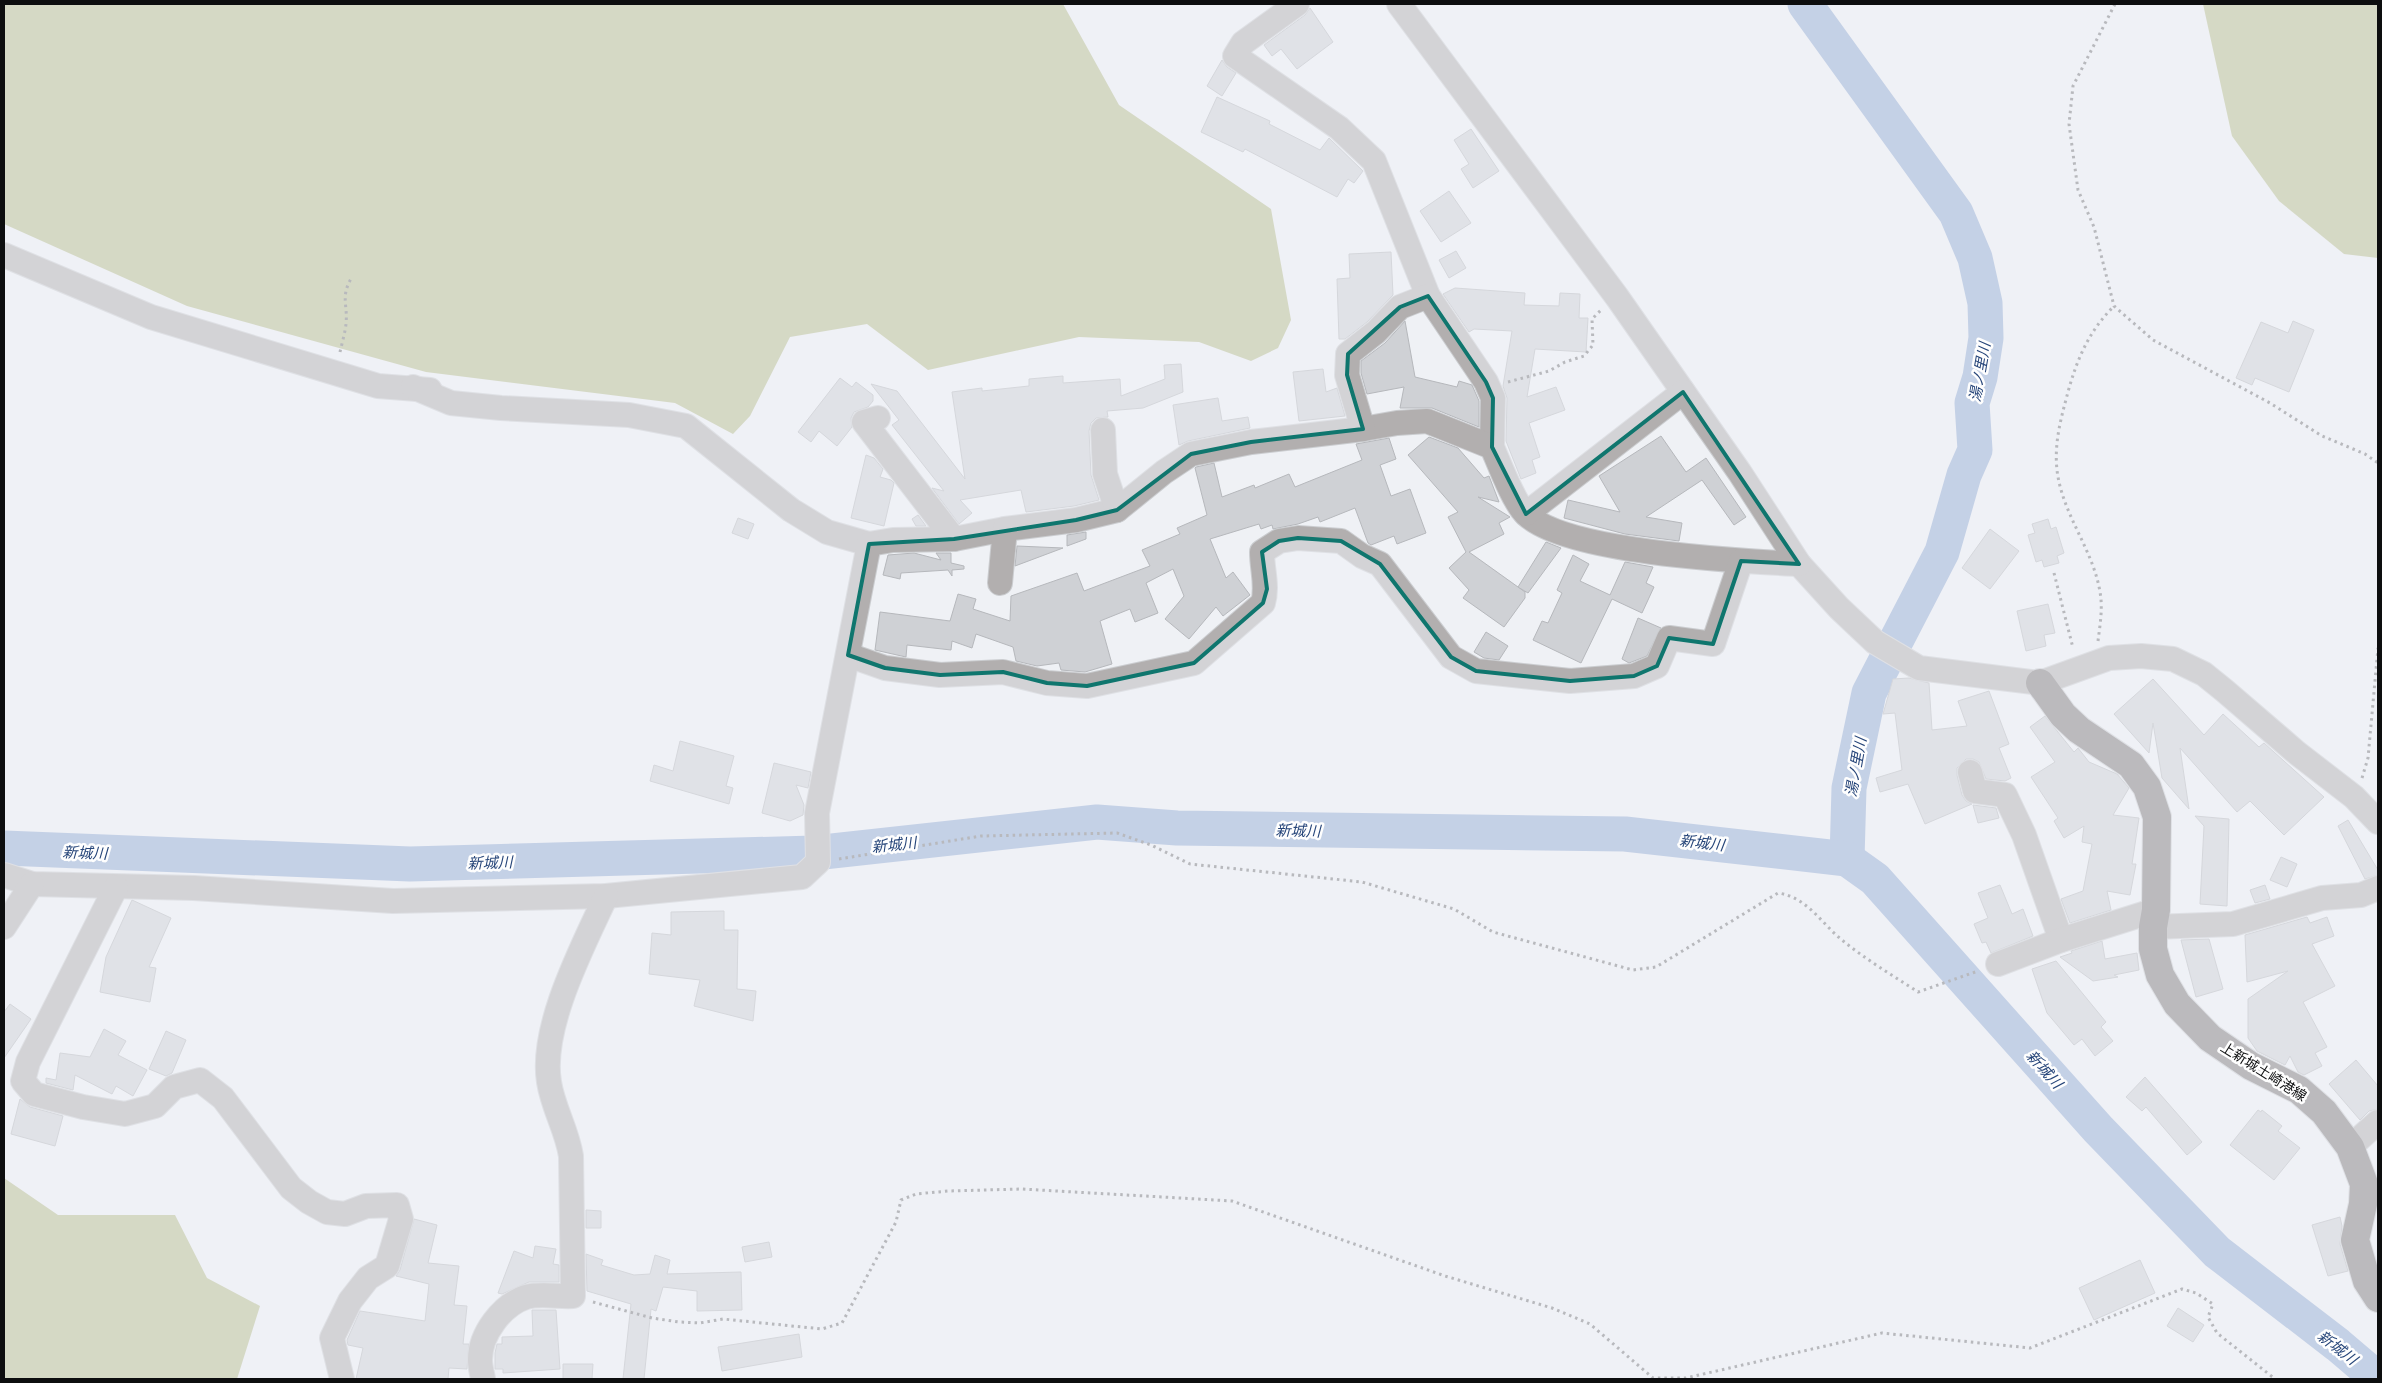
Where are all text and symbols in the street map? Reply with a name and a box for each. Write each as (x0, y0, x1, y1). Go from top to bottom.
water label: 湯ノ里川 (1965, 339, 1993, 403)
water label: 湯ノ里川 (1841, 734, 1869, 798)
water label: 新城川 (1275, 821, 1323, 839)
water label: 新城川 (1679, 830, 1727, 854)
water label: 新城川 (871, 832, 919, 855)
water label: 新城川 (62, 842, 110, 862)
water label: 新城川 (467, 852, 515, 872)
street label: 上新城土崎港線 (2218, 1038, 2310, 1104)
water label: 新城川 (2023, 1046, 2068, 1093)
water label: 新城川 (2315, 1326, 2363, 1369)

